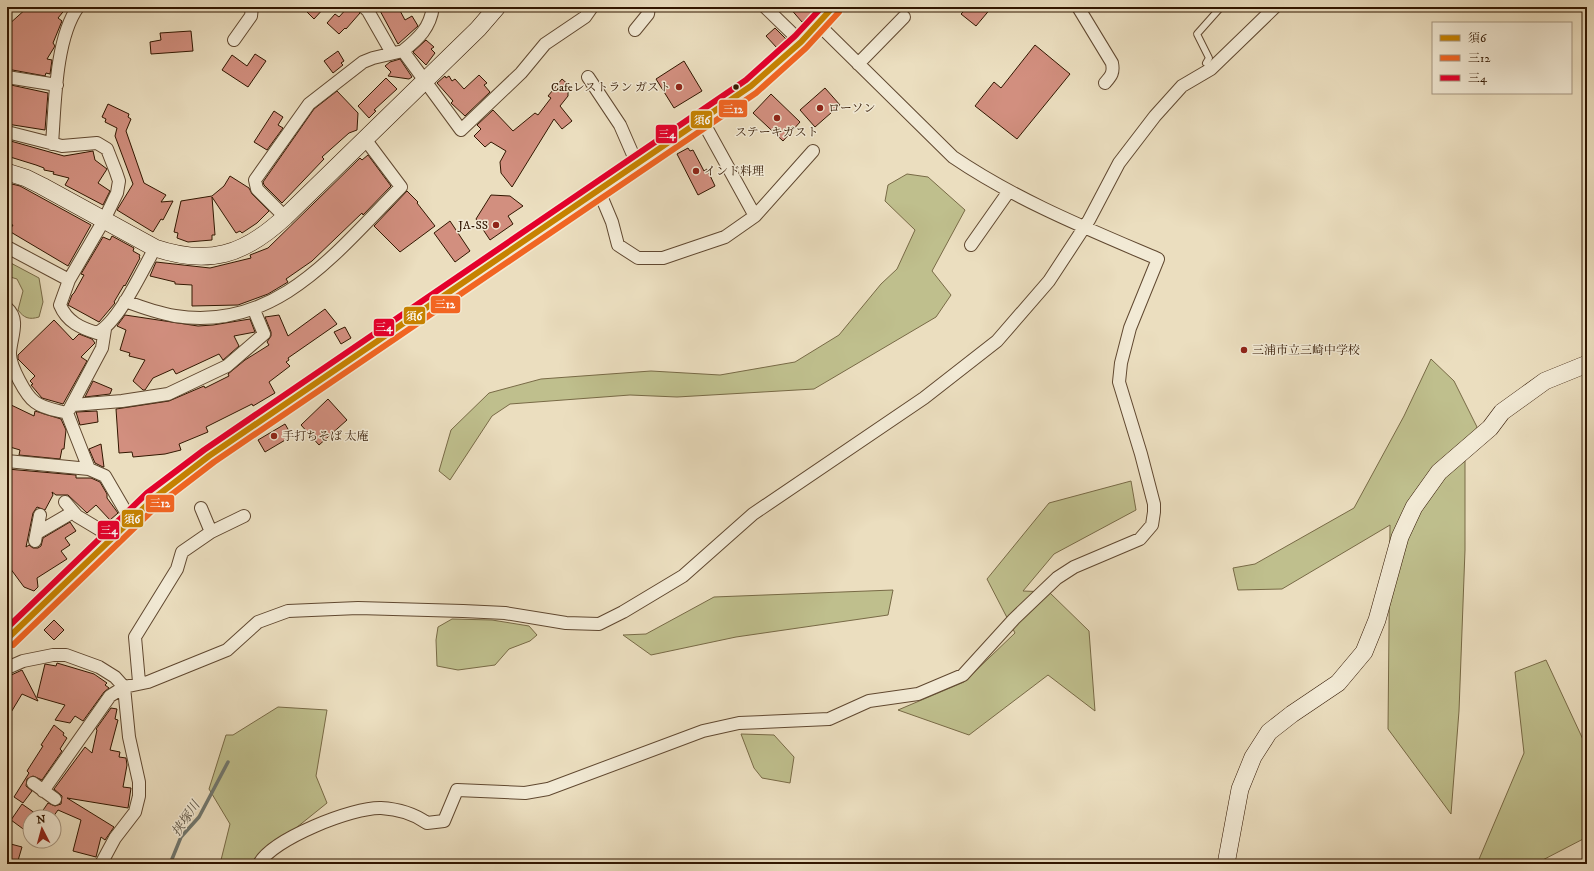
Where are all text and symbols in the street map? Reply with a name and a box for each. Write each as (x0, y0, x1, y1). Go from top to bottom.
legend (1432, 22, 1572, 94)
text: 須6 (1468, 31, 1487, 46)
text: 三12 (1468, 51, 1490, 66)
text: 三4 (1468, 71, 1488, 86)
place label: Cafeレストラン ガスト (551, 80, 671, 95)
marker: Cafeレストラン ガスト (674, 82, 684, 92)
unlabelled marker (731, 82, 741, 92)
line badge: 三12 (718, 99, 748, 118)
place label: ローソン (828, 101, 876, 116)
text: 三12 (723, 103, 744, 117)
marker: ローソン (815, 103, 825, 113)
line badge: 須6 (690, 110, 713, 129)
marker: ステーキガスト (772, 113, 782, 123)
text: 須6 (694, 114, 712, 128)
line badge: 三4 (655, 124, 678, 144)
place label: ステーキガスト (735, 125, 819, 140)
text: 三4 (658, 128, 676, 142)
place label: インド料理 (704, 164, 764, 179)
marker: インド料理 (691, 166, 701, 176)
place label: JA-SS (457, 218, 488, 233)
marker: JA-SS (491, 220, 501, 230)
line badge: 三12 (430, 295, 461, 314)
text: 三12 (435, 298, 456, 312)
line badge: 須6 (403, 306, 426, 325)
text: 須6 (406, 310, 424, 324)
line badge: 三4 (373, 318, 395, 337)
text: 三4 (375, 321, 393, 335)
place label: 三浦市立三崎中学校 (1252, 343, 1360, 358)
marker: 三浦市立三崎中学校 (1239, 345, 1249, 355)
place label: 手打ちそば 太庵 (282, 429, 369, 444)
marker: 手打ちそば 太庵 (269, 431, 279, 441)
line badge: 三12 (145, 494, 175, 513)
text: 三12 (150, 497, 171, 511)
line badge: 須6 (121, 509, 144, 528)
text: 須6 (124, 513, 142, 527)
line badge: 三4 (97, 520, 120, 540)
text: 三4 (100, 524, 118, 538)
water label: 挟塚川 (168, 796, 204, 839)
north arrow (22, 809, 62, 849)
text: N (36, 813, 46, 827)

